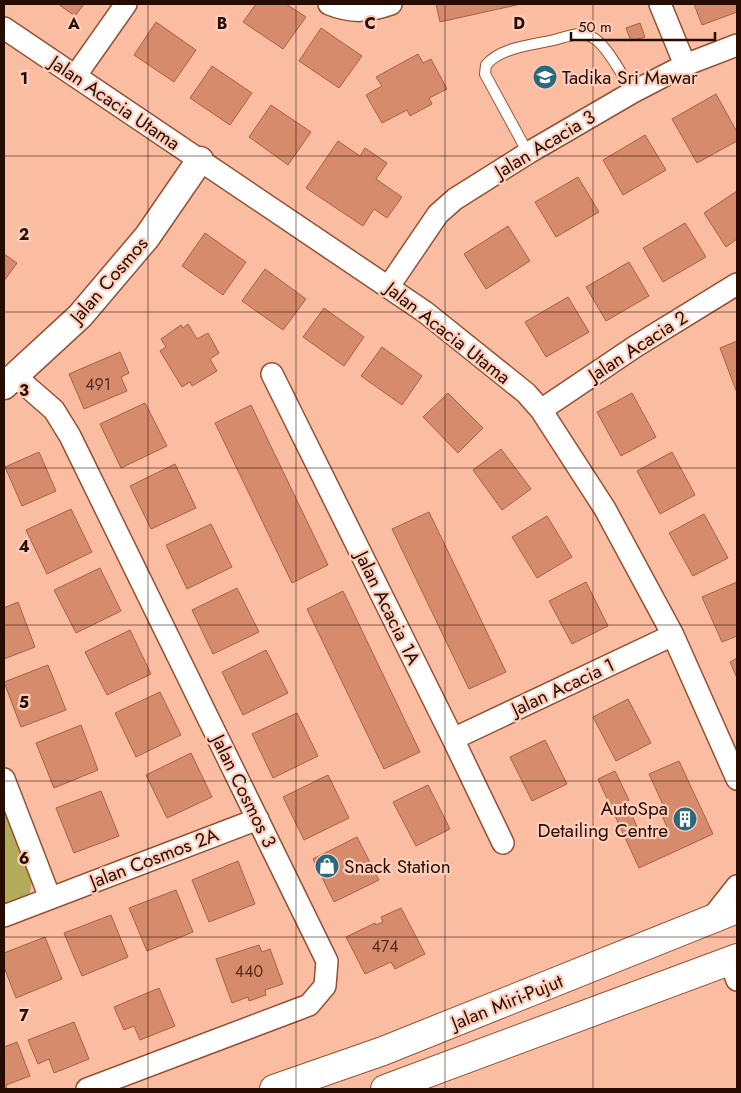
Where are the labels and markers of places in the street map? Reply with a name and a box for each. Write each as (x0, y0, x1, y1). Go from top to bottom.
school or university icon: Tadika Sri Mawar (532, 64, 558, 90)
place label: Tadika Sri Mawar (562, 64, 698, 91)
place label: AutoSpa Detailing Centre (537, 795, 668, 844)
building icon: AutoSpa Detailing Centre (672, 806, 698, 832)
shop icon: Snack Station (314, 853, 340, 879)
place label: Snack Station (344, 853, 451, 880)

